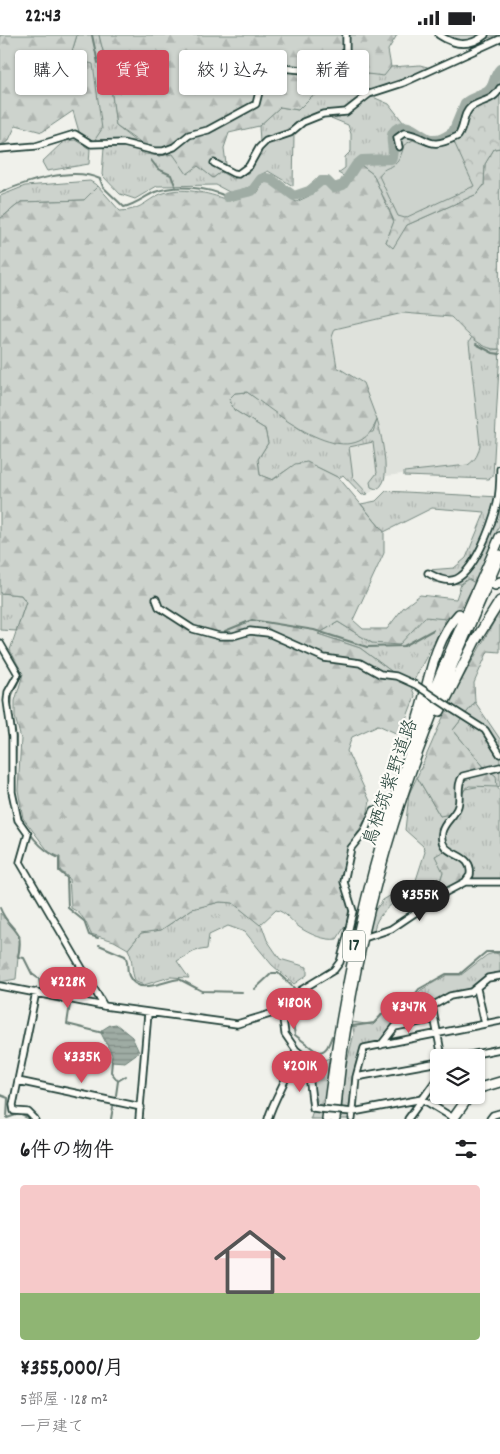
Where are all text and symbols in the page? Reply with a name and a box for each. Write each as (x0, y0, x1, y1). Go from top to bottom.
text: 22:43 (25, 4, 61, 31)
chip: 購入 (15, 50, 87, 95)
chip: 賃貸 (97, 50, 169, 95)
chip: 絞り込み (179, 50, 287, 95)
chip: 新着 (297, 50, 369, 95)
street label: 鳥栖筑紫野道路 (358, 716, 426, 850)
pin: ¥355K (385, 879, 455, 922)
text: ¥355K (401, 884, 439, 907)
road number: 17 (343, 931, 365, 961)
pin: ¥228K (33, 967, 103, 1009)
text: ¥228K (50, 971, 86, 994)
pin: ¥180K (259, 987, 329, 1030)
pin: ¥347K (374, 991, 444, 1034)
text: ¥180K (277, 992, 311, 1015)
text: ¥347K (391, 996, 427, 1019)
pin: ¥335K (47, 1041, 117, 1084)
text: ¥335K (64, 1046, 100, 1069)
map controls (430, 1049, 485, 1104)
button: layers (430, 1049, 485, 1104)
pin: ¥201K (265, 1051, 335, 1093)
text: ¥201K (283, 1055, 317, 1078)
icon: filters (452, 1135, 480, 1163)
text: 6件の物件 (20, 1137, 114, 1167)
icon: home (205, 1217, 295, 1307)
text: ¥355,000/月 (20, 1355, 124, 1385)
text: 5部屋 · 128 m² (20, 1389, 108, 1412)
text: 一戸建て (20, 1416, 84, 1439)

